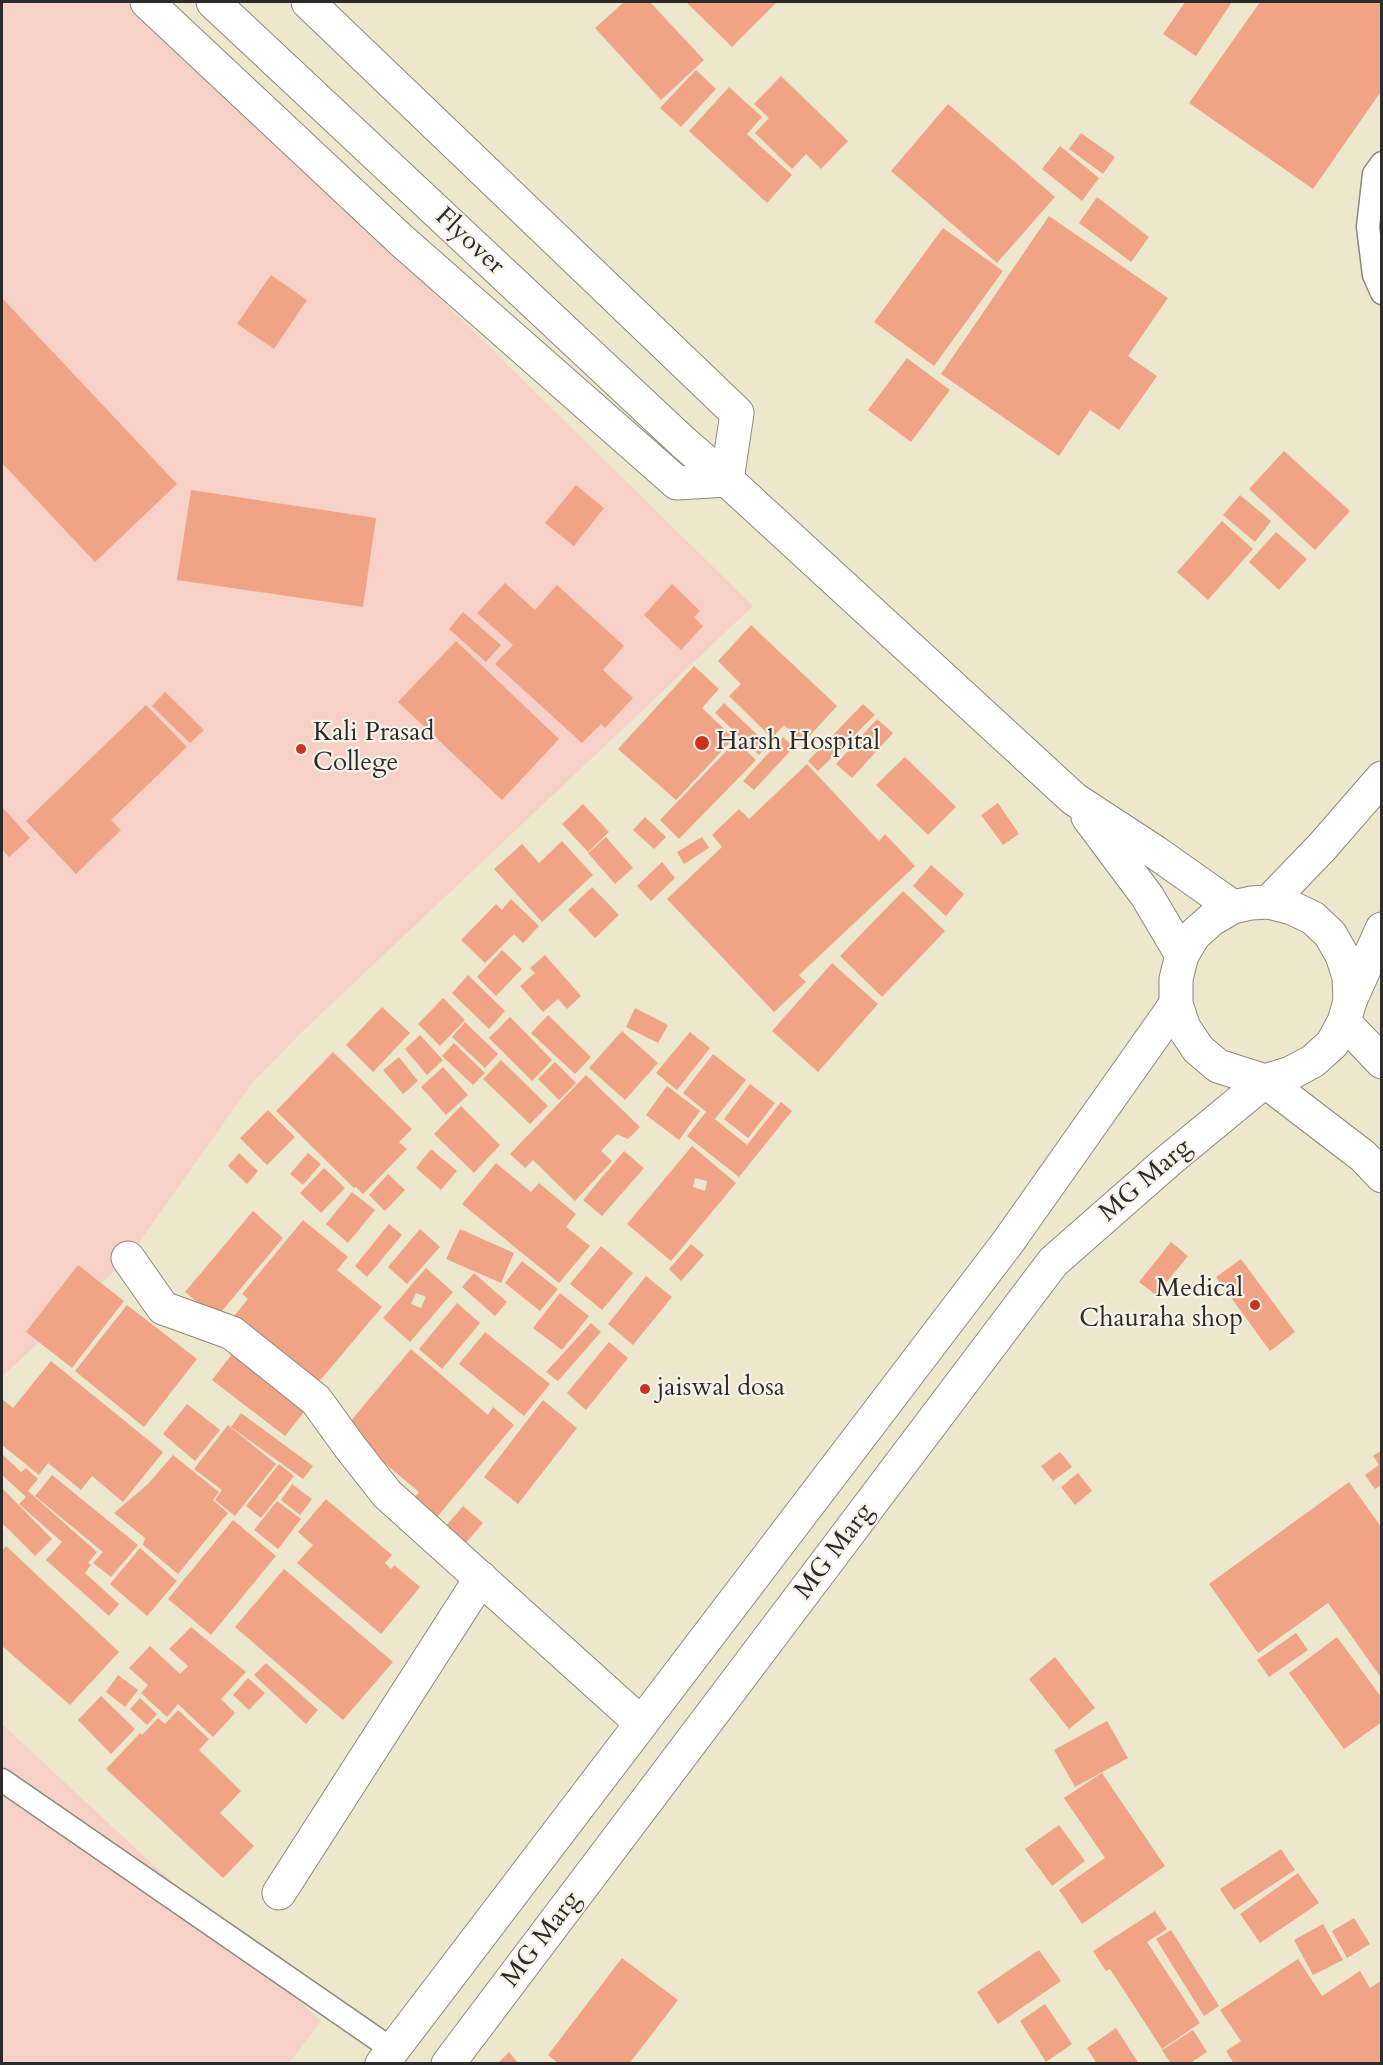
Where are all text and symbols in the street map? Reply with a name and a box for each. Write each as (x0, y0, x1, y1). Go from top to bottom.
street label: Flyover (428, 202, 510, 282)
place label: Kali Prasad College (313, 718, 434, 780)
place label: Harsh Hospital (716, 727, 880, 759)
marker: Harsh Hospital (693, 734, 711, 752)
marker: Kali Prasad College (294, 742, 308, 756)
street label: MG Marg (1094, 1133, 1198, 1229)
place label: Medical Chauraha shop (1079, 1274, 1243, 1336)
marker: Medical Chauraha shop (1248, 1298, 1262, 1312)
place label: jaiswal dosa (657, 1373, 785, 1405)
marker: jaiswal dosa (638, 1382, 652, 1396)
street label: MG Marg (789, 1498, 881, 1606)
street label: MG Marg (496, 1886, 588, 1994)

